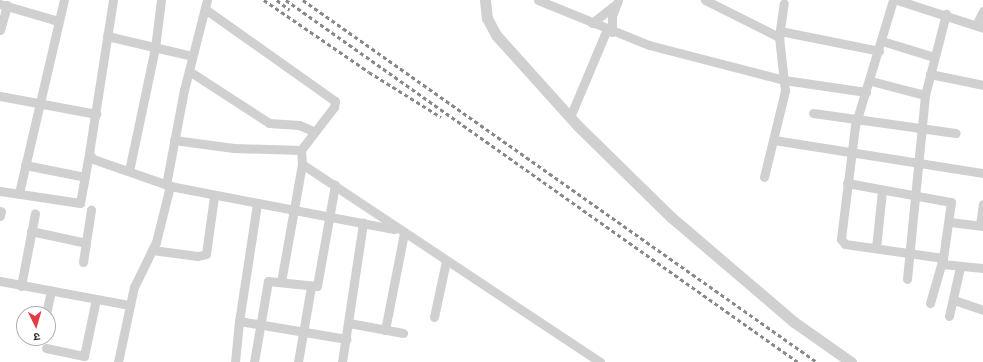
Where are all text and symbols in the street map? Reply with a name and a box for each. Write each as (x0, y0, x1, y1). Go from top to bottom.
north arrow (16, 306, 56, 346)
text: उ (33, 330, 41, 344)

